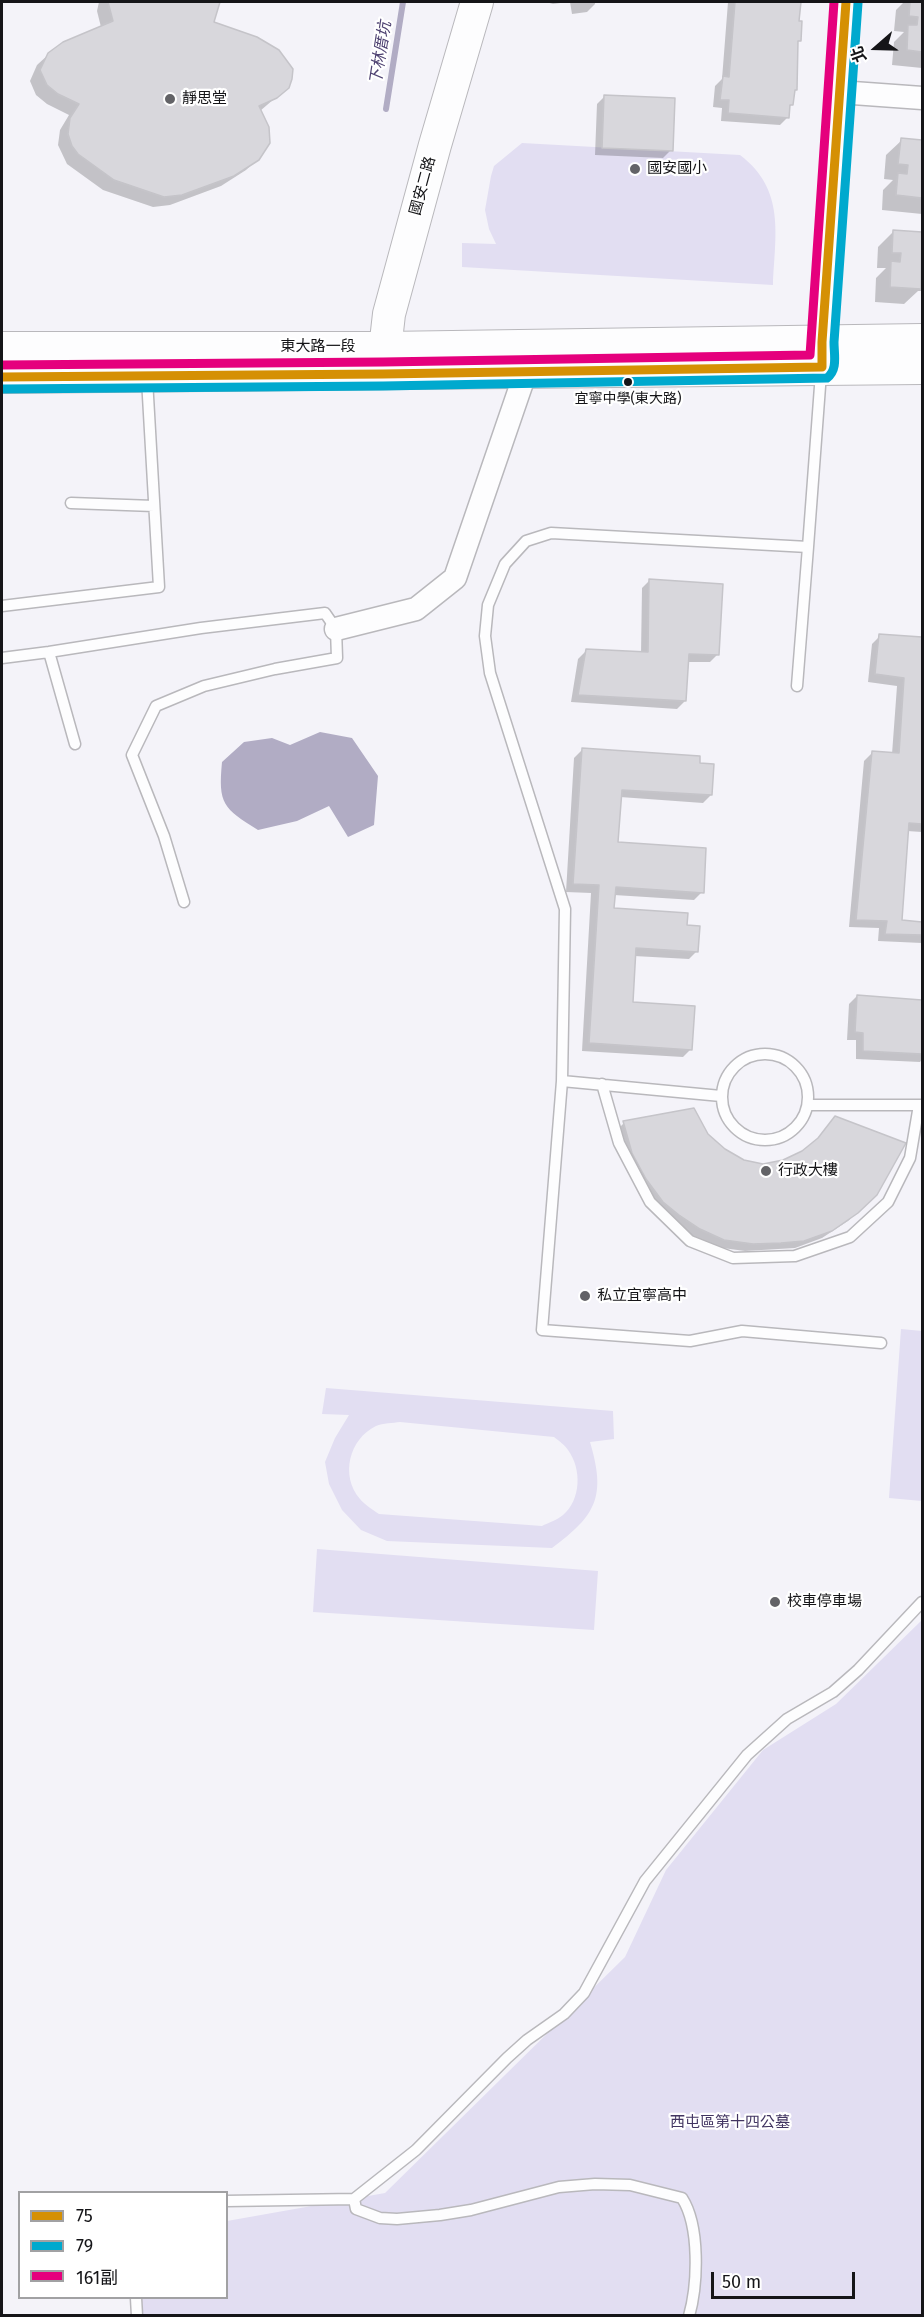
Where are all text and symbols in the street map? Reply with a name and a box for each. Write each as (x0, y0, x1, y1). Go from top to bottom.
north arrow (846, 18, 906, 78)
water label: 下林厝坑 (367, 20, 395, 86)
text: 北 (847, 44, 870, 65)
place label: 靜思堂 (182, 90, 227, 108)
marker: 靜思堂 (163, 92, 177, 106)
street label: 國安二路 (407, 155, 439, 217)
place label: 國安國小 (647, 160, 707, 178)
marker: 國安國小 (628, 162, 642, 176)
street label: 東大路一段 (281, 338, 355, 356)
marker: 宜寧中學(東大路) (622, 376, 634, 388)
place label: 宜寧中學(東大路) (574, 391, 682, 407)
place label: 行政大樓 (778, 1162, 838, 1180)
marker: 行政大樓 (759, 1164, 773, 1178)
place label: 私立宜寧高中 (597, 1287, 687, 1305)
marker: 私立宜寧高中 (578, 1289, 592, 1303)
place label: 校車停車場 (787, 1593, 862, 1611)
marker: 校車停車場 (768, 1595, 782, 1609)
park label: 西屯區第十四公墓 (670, 2114, 790, 2132)
legend (18, 2191, 228, 2299)
text: 75 (76, 2205, 93, 2227)
text: 79 (76, 2235, 93, 2257)
scale bar (714, 2260, 858, 2298)
text: 161副 (76, 2267, 118, 2289)
text: 50 m (722, 2271, 761, 2293)

